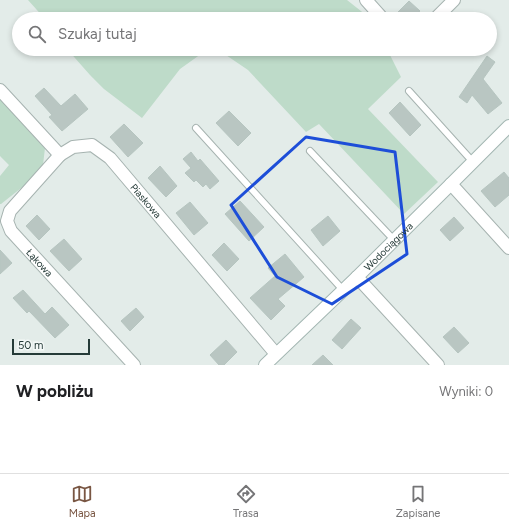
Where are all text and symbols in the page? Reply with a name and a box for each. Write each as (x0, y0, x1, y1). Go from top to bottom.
search box (12, 12, 497, 56)
icon: search (26, 23, 48, 45)
text: Szukaj tutaj (58, 25, 137, 43)
street label: Piaskowa (128, 181, 164, 221)
street label: Wodociągowa (361, 219, 415, 273)
street label: Łąkowa (24, 246, 56, 279)
scale bar (12, 337, 90, 356)
text: 50 m (18, 339, 43, 352)
text: W pobliżu (16, 381, 93, 401)
text: Wyniki: 0 (439, 384, 493, 399)
tab: Mapa (69, 483, 96, 520)
tab: Trasa (233, 483, 259, 520)
tab: Zapisane (396, 483, 440, 520)

